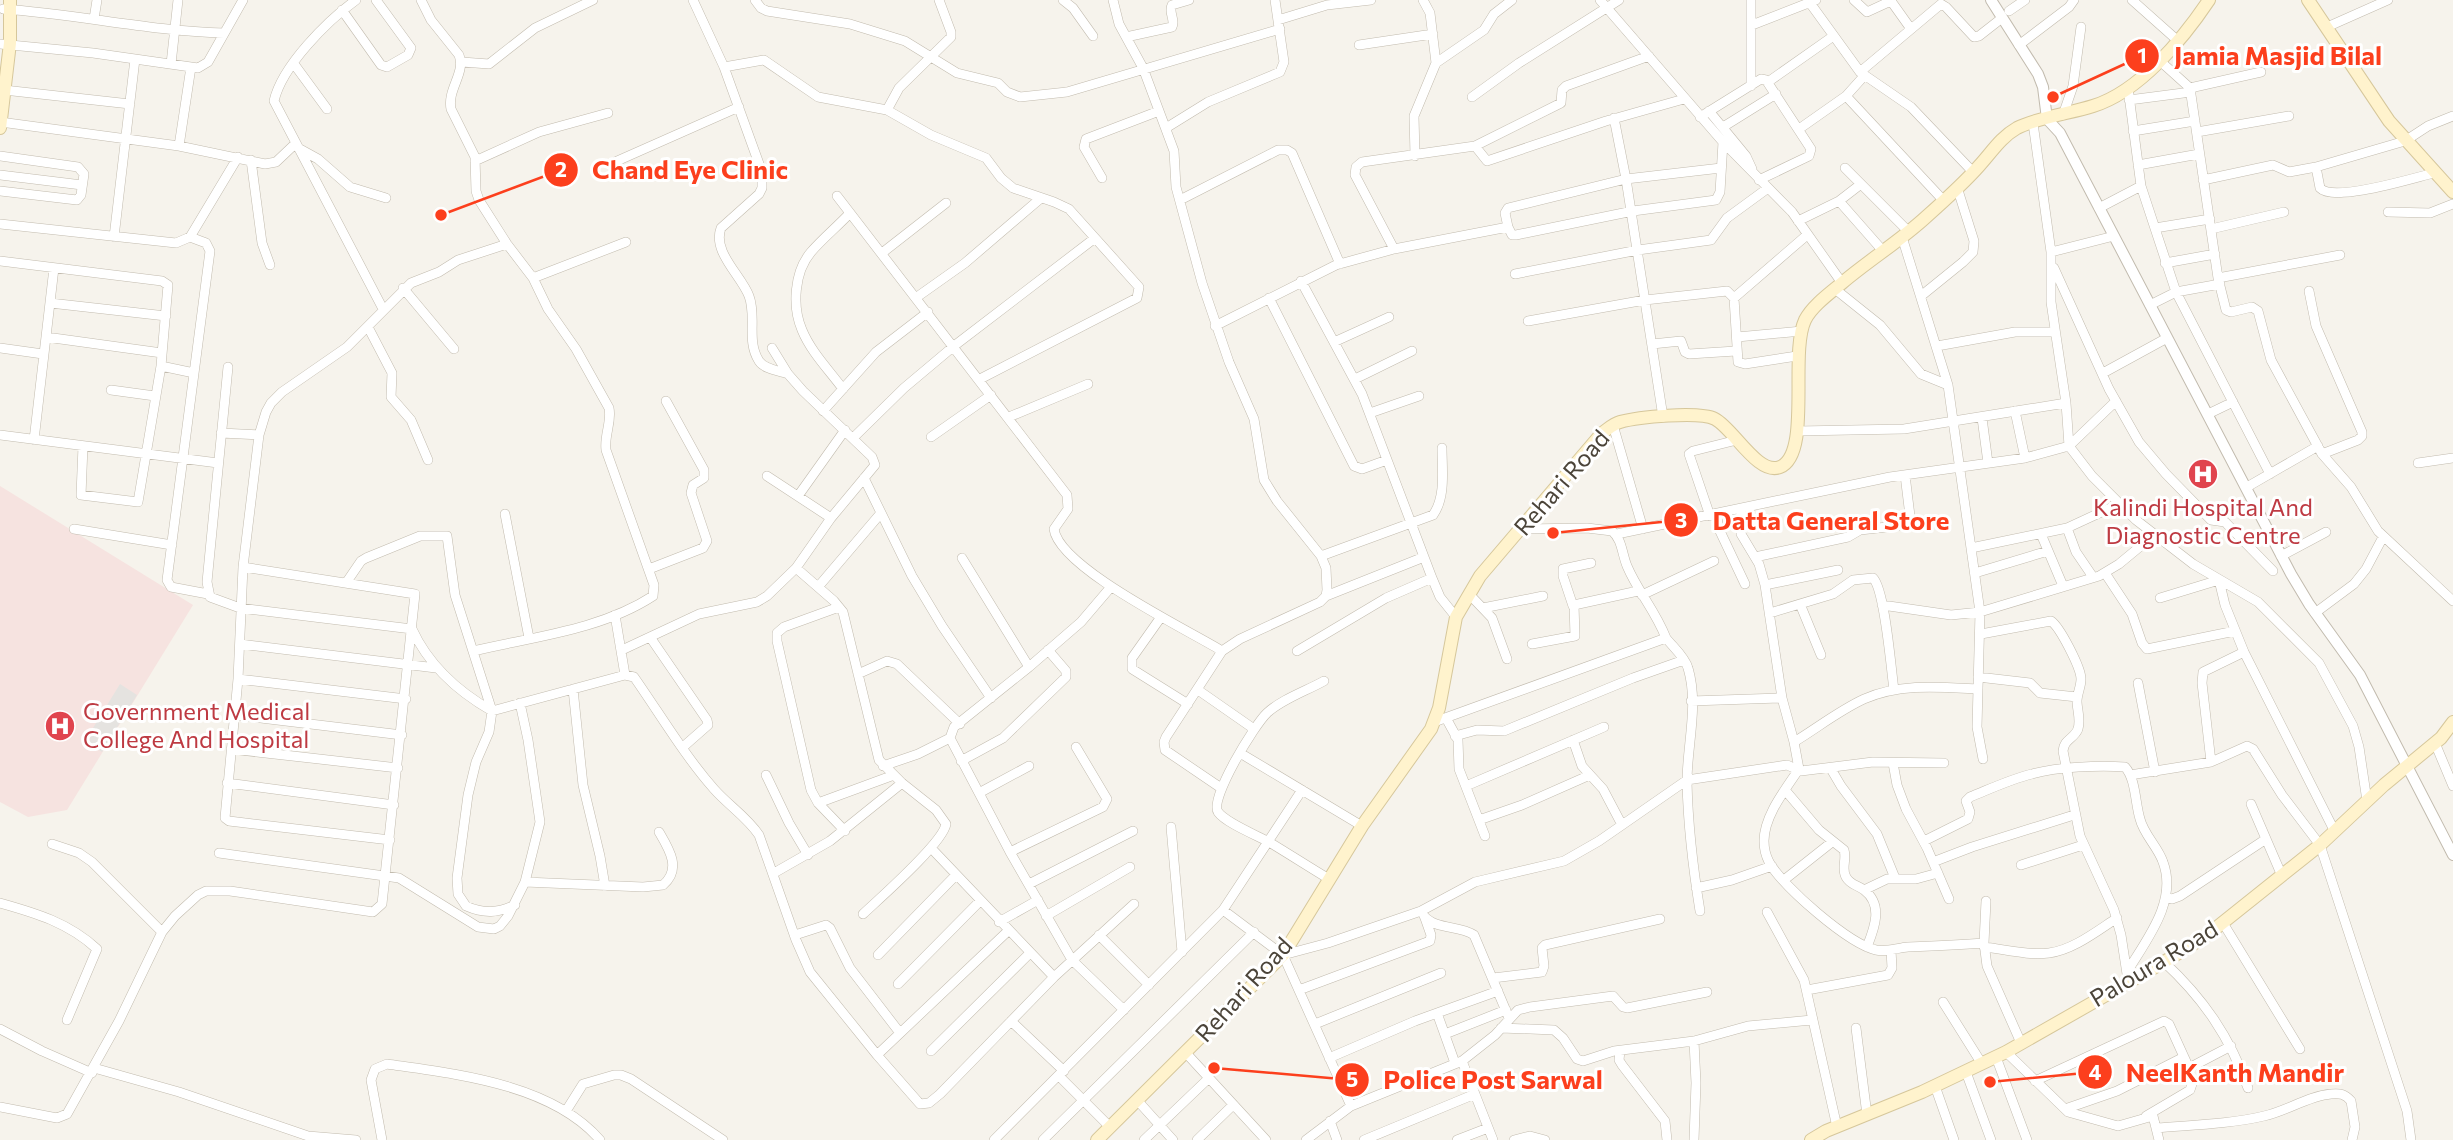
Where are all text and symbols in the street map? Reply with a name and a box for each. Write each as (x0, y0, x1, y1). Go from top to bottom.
callout: Jamia Masjid Bilal (2125, 32, 2396, 79)
text: Jamia Masjid Bilal (2174, 39, 2382, 70)
text: 1 (2137, 42, 2147, 67)
callout: Chand Eye Clinic (543, 146, 802, 193)
text: Chand Eye Clinic (592, 153, 788, 184)
text: 2 (555, 156, 567, 181)
street label: Rehari Road (1507, 423, 1615, 541)
hospital icon: Kalindi Hospital And Diagnostic Centre (2186, 457, 2220, 491)
place label: Kalindi Hospital And Diagnostic Centre (2093, 492, 2313, 549)
callout: Datta General Store (1664, 497, 1963, 544)
text: Datta General Store (1713, 504, 1949, 535)
text: 3 (1675, 507, 1687, 532)
place label: Government Medical College And Hospital (83, 696, 310, 753)
hospital icon: Government Medical College And Hospital (43, 709, 77, 743)
street label: Paloura Road (2084, 913, 2222, 1012)
street label: Rehari Road (1188, 931, 1297, 1047)
callout: NeelKanth Mandir (2077, 1049, 2359, 1096)
callout: Police Post Sarwal (1334, 1056, 1617, 1103)
text: NeelKanth Mandir (2126, 1056, 2345, 1087)
text: 4 (2089, 1059, 2102, 1084)
text: Police Post Sarwal (1383, 1063, 1603, 1094)
text: 5 (1346, 1066, 1358, 1091)

